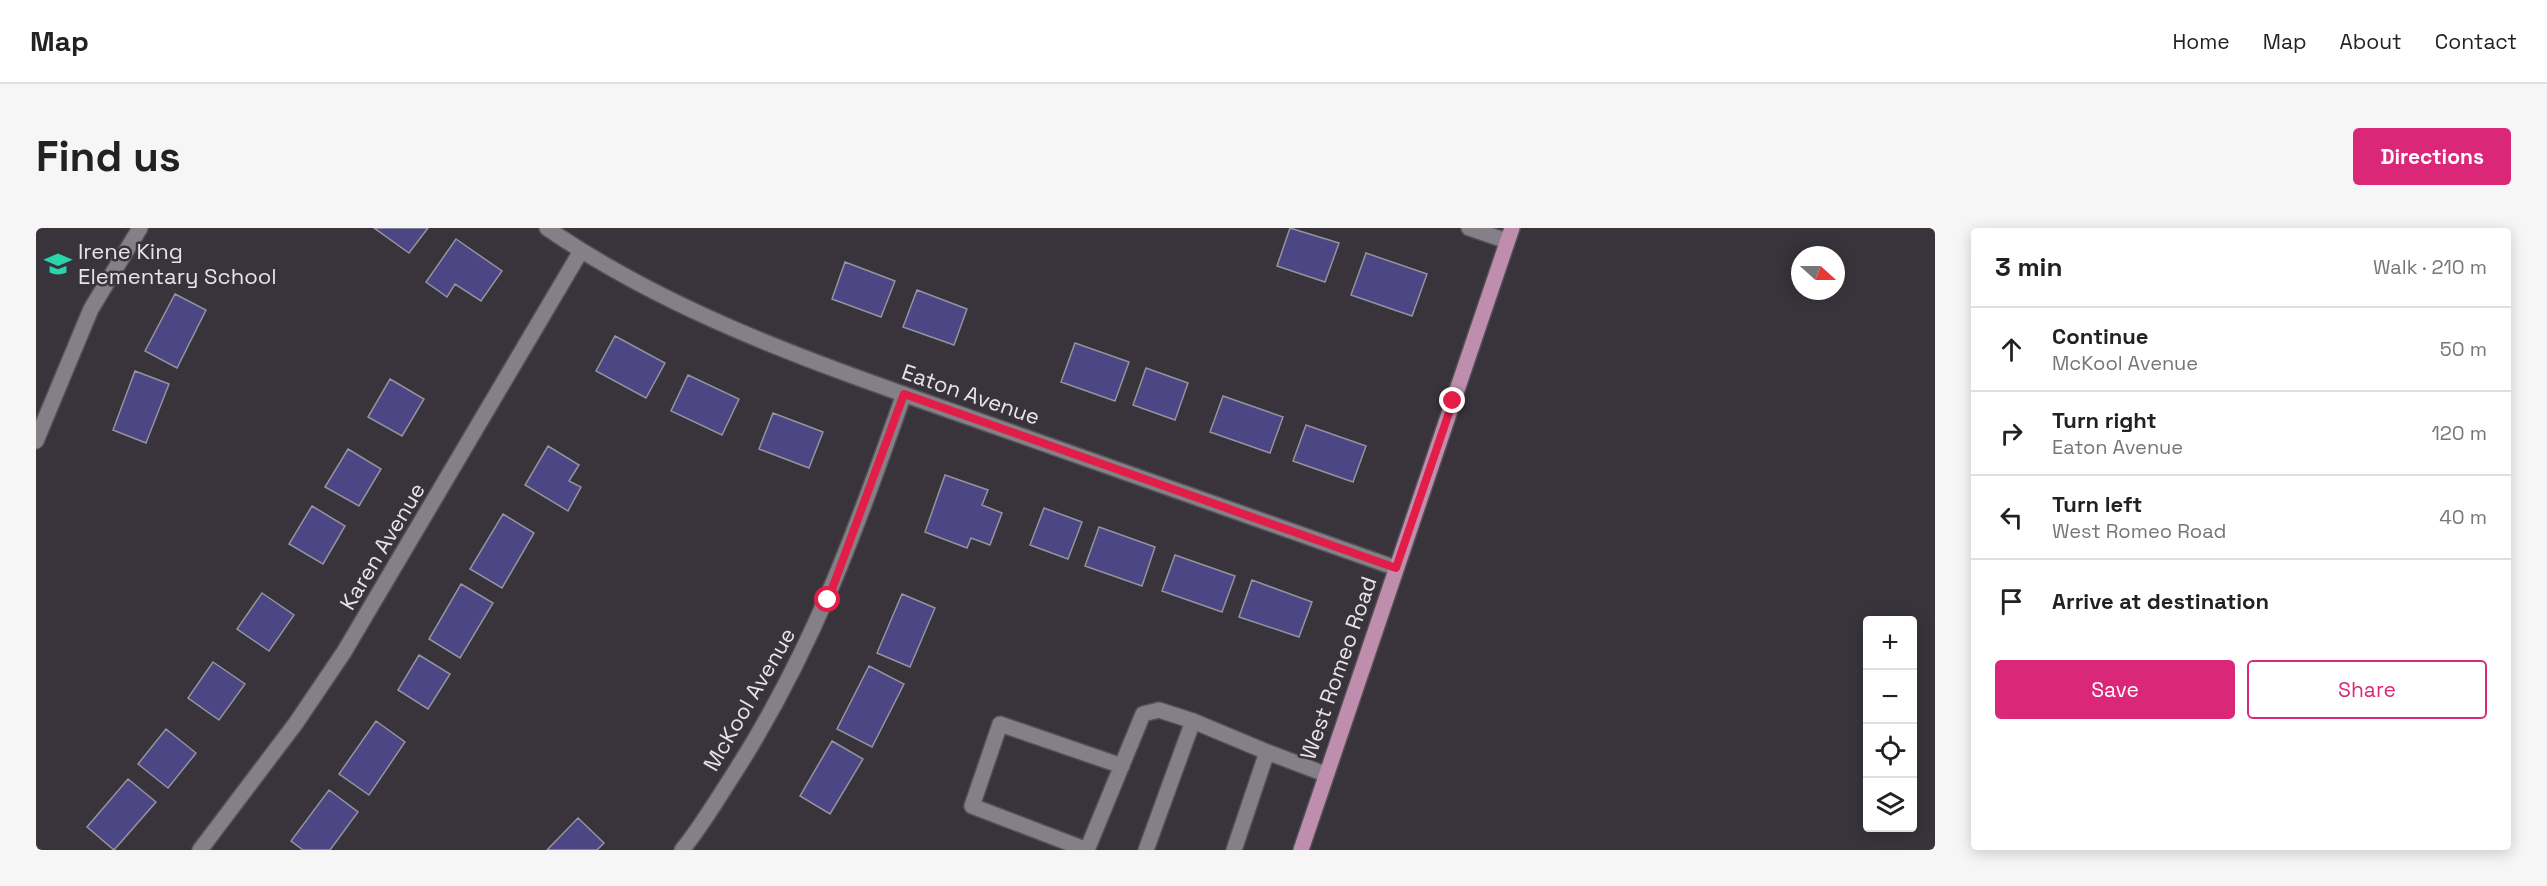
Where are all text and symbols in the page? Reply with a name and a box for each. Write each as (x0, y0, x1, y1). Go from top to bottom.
text: Map (30, 23, 89, 59)
text: Home (2172, 28, 2230, 55)
text: Map (2263, 28, 2307, 55)
text: About (2340, 28, 2402, 55)
text: Contact (2435, 28, 2517, 55)
button: Directions (2353, 128, 2511, 185)
text: Find us (36, 130, 181, 183)
place label: Irene King Elementary School (78, 237, 277, 290)
north arrow (1791, 246, 1845, 300)
school or university icon: Irene King Elementary School (43, 249, 73, 279)
text: 3 min (1995, 250, 2063, 284)
text: Walk · 210 m (2373, 254, 2487, 280)
text: Continue (2052, 322, 2148, 350)
icon: ahead (1995, 333, 2028, 366)
text: 50 m (2440, 336, 2487, 362)
text: McKool Avenue (2052, 350, 2198, 376)
street label: Eaton Avenue (898, 357, 1044, 431)
route end (1439, 387, 1465, 413)
text: Turn right (2052, 406, 2157, 434)
icon: right (1995, 417, 2028, 450)
text: 120 m (2431, 420, 2487, 446)
text: Eaton Avenue (2052, 434, 2183, 460)
street label: Karen Avenue (333, 477, 431, 615)
text: Turn left (2052, 490, 2142, 518)
icon: left (1995, 501, 2028, 534)
text: 40 m (2439, 504, 2487, 530)
text: West Romeo Road (2052, 518, 2226, 544)
street label: West Romeo Road (1294, 573, 1382, 763)
icon: arrive (1995, 585, 2028, 618)
route start (814, 586, 840, 612)
text: Arrive at destination (2052, 587, 2269, 615)
map controls (1863, 616, 1917, 832)
button: + (1863, 616, 1917, 670)
street label: McKool Avenue (697, 622, 801, 776)
button: Save (1995, 660, 2235, 719)
button: Share (2247, 660, 2487, 719)
button: − (1863, 670, 1917, 724)
button: locate (1863, 724, 1917, 778)
button: layers (1863, 778, 1917, 832)

